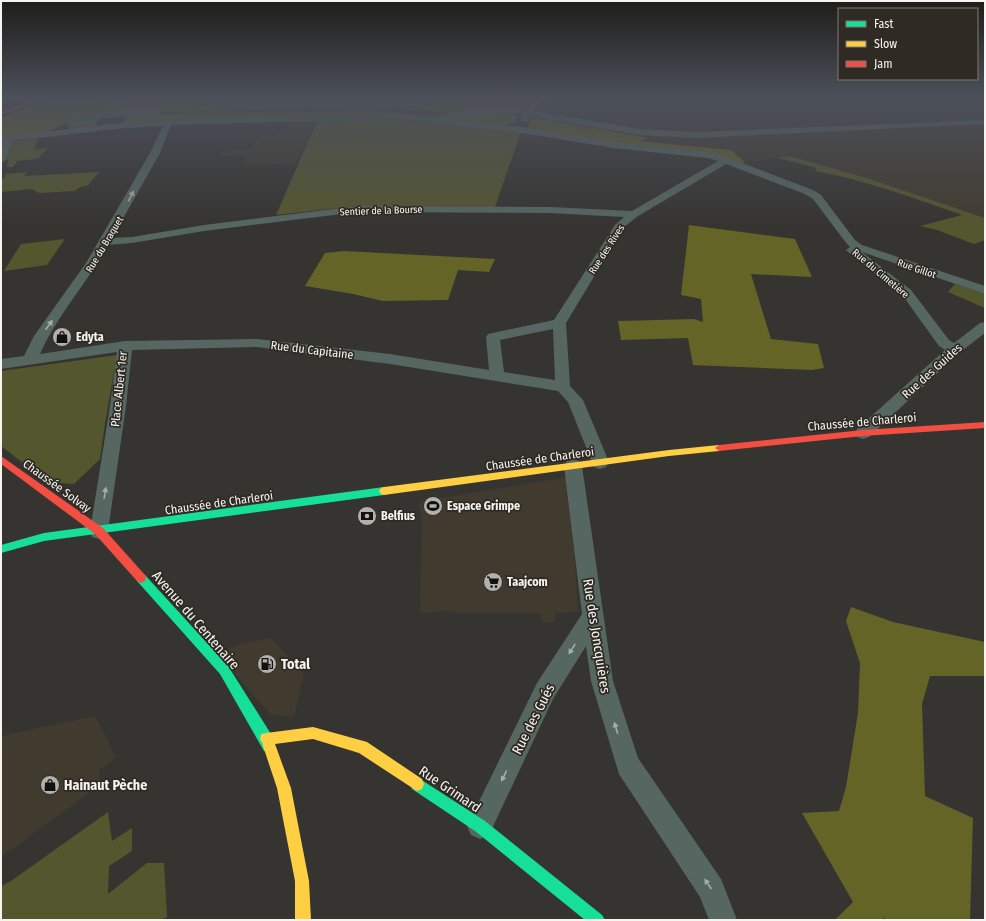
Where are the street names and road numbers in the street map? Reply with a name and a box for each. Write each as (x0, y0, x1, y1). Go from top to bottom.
street label: Sentier de la Bourse (339, 204, 423, 218)
street label: Rue du Braquet (83, 214, 127, 275)
street label: Rue des Rives (586, 223, 627, 276)
street label: Rue du Cimetière (850, 247, 911, 301)
street label: Rue Gillot (896, 257, 938, 281)
street label: Rue du Capitaine (270, 338, 354, 362)
street label: Rue des Guides (899, 341, 965, 401)
street label: Place Albert 1er (108, 350, 130, 428)
street label: Chaussée de Charleroi (807, 410, 917, 434)
street label: Chaussée de Charleroi (485, 444, 595, 474)
street label: Chaussée Solvay (20, 457, 94, 516)
street label: Chaussée de Charleroi (164, 488, 274, 518)
street label: Avenue du Centenaire (148, 568, 243, 673)
street label: Rue des Joncquières (579, 578, 614, 695)
street label: Rue des Gués (508, 681, 559, 757)
street label: Rue Grimard (415, 762, 484, 816)

